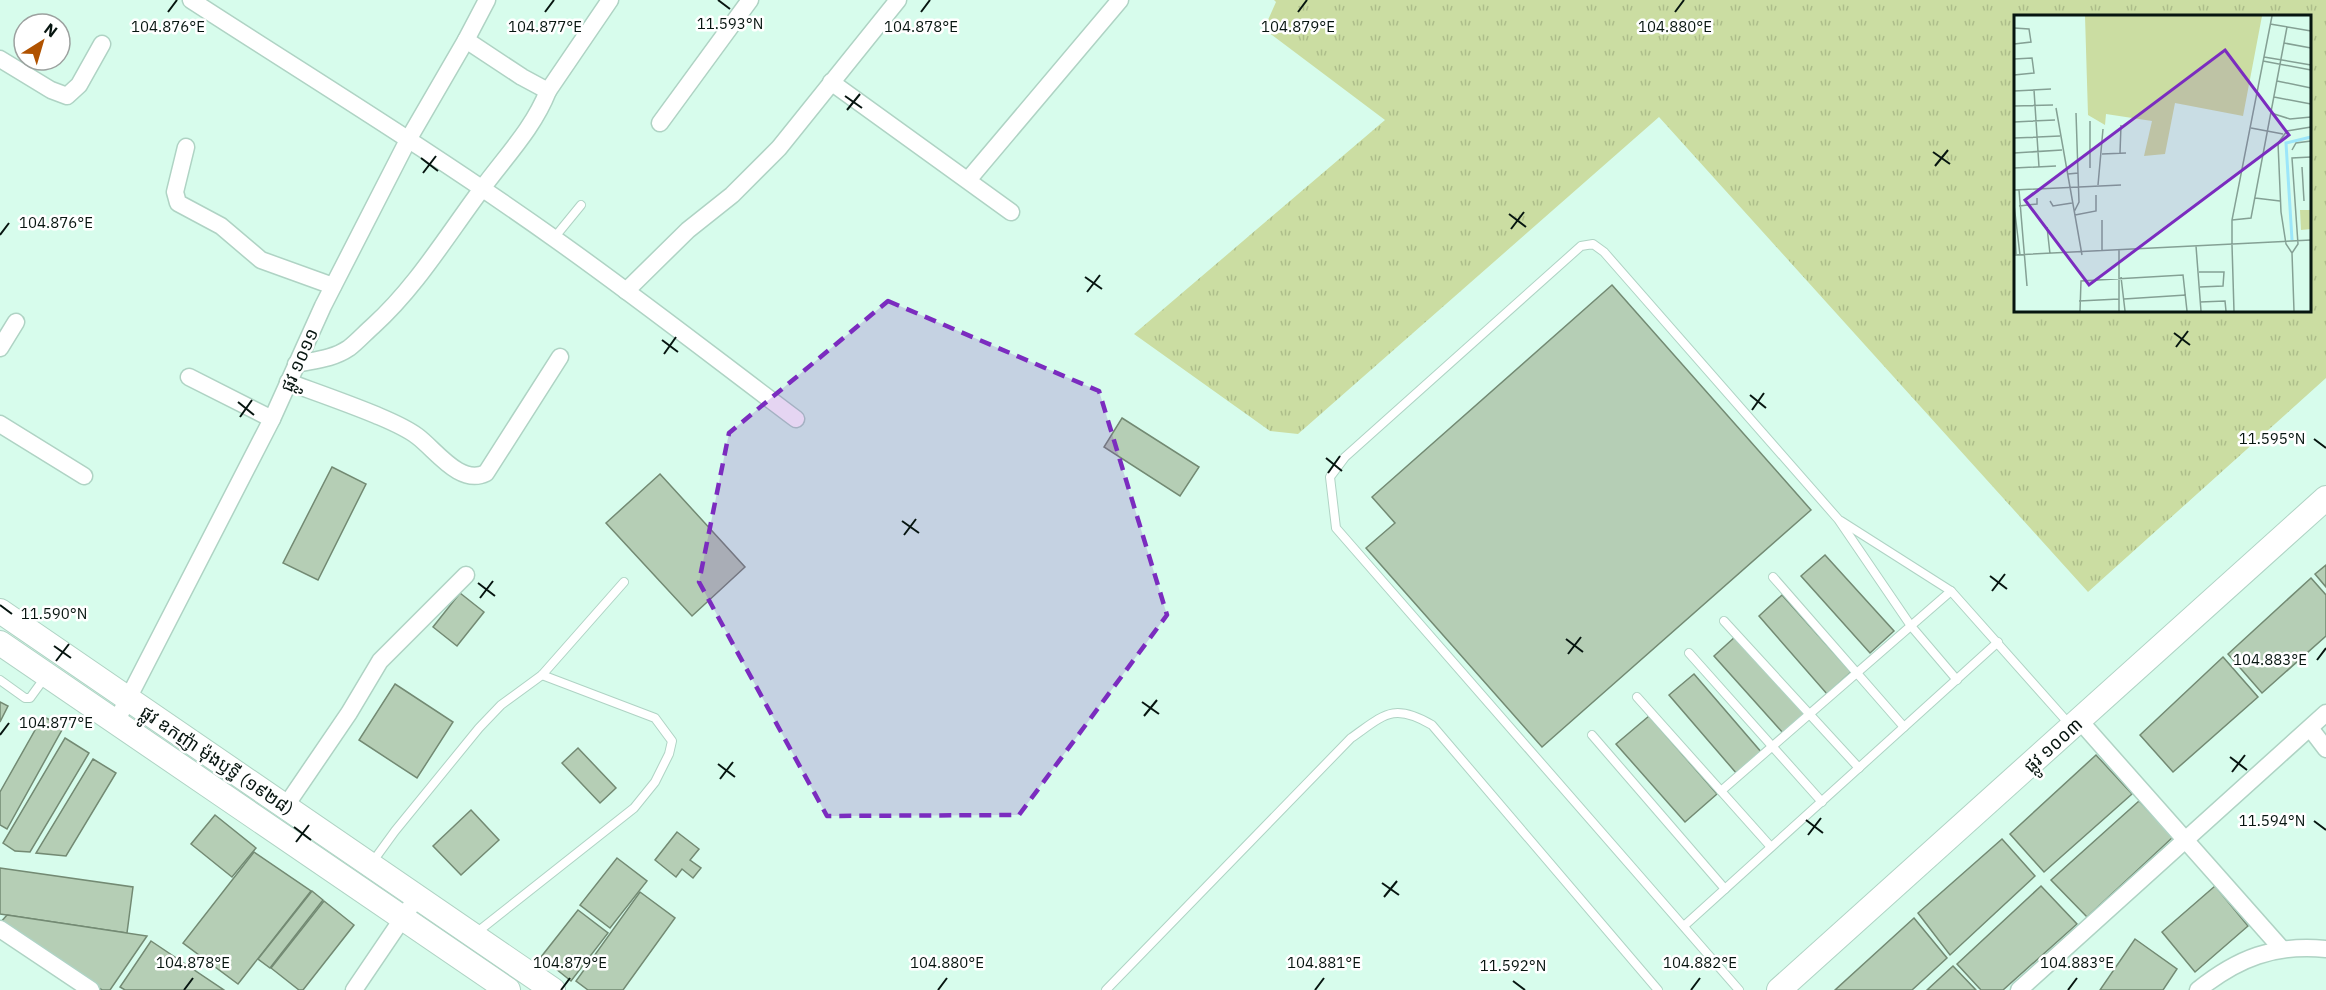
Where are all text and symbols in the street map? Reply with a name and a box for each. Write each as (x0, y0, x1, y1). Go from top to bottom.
north arrow (12, 12, 72, 72)
text: 11.593°N (697, 14, 763, 33)
inset map (2014, 15, 2311, 312)
text: 104.876°E (131, 17, 205, 36)
text: 104.877°E (508, 17, 582, 36)
text: 104.878°E (884, 17, 958, 36)
text: 104.879°E (1261, 17, 1335, 36)
text: 104.880°E (1638, 17, 1712, 36)
text: N (40, 19, 62, 41)
text: 104.876°E (19, 213, 93, 232)
street label: ផ្លូវ ១០១១ (275, 325, 328, 398)
text: 11.595°N (2239, 429, 2305, 448)
text: 11.590°N (21, 604, 87, 623)
text: 104.883°E (2233, 650, 2307, 669)
street label: ផ្លូវ ឧកញ៉ា ម៉ុងឫទ្ធី (១៩២៨) (133, 700, 298, 824)
text: 104.877°E (19, 713, 93, 732)
street label: ផ្លូវ ១០០៣ (2019, 713, 2091, 781)
text: 11.594°N (2239, 811, 2305, 830)
text: 104.878°E (156, 953, 230, 972)
text: 104.879°E (533, 953, 607, 972)
text: 104.880°E (910, 953, 984, 972)
text: 104.881°E (1287, 953, 1361, 972)
text: 104.882°E (1663, 953, 1737, 972)
text: 104.883°E (2040, 953, 2114, 972)
text: 11.592°N (1480, 956, 1546, 975)

